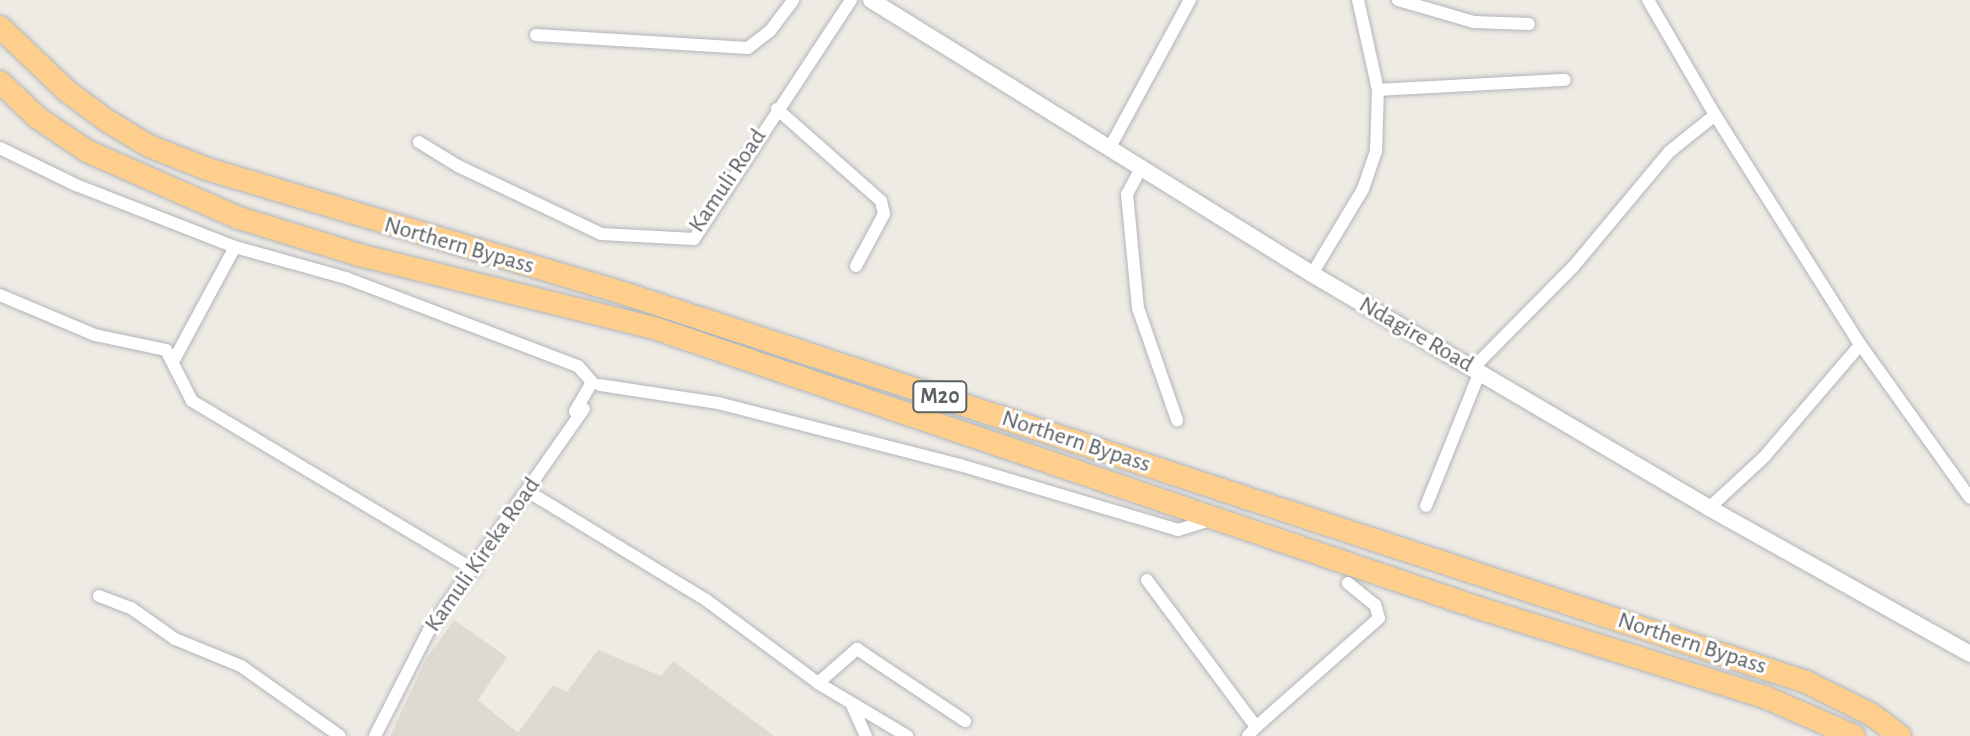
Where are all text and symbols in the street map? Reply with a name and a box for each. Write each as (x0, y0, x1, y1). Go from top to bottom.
street label: Kamuli Road (683, 124, 773, 238)
street label: Northern Bypass (381, 211, 537, 281)
street label: Ndagire Road (1354, 291, 1478, 379)
road number: M20 (912, 379, 968, 415)
street label: Northern Bypass (998, 404, 1154, 480)
street label: Kamuli Kireka Road (419, 472, 547, 638)
street label: Northern Bypass (1614, 606, 1770, 682)

